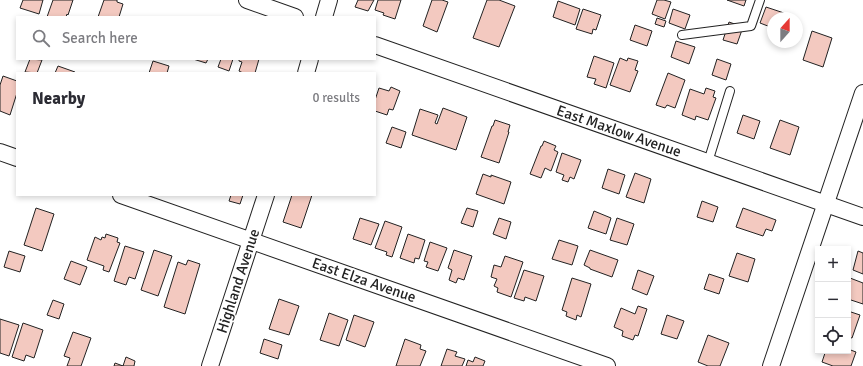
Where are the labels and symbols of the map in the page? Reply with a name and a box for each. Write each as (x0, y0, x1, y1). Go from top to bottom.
north arrow (767, 12, 803, 48)
street label: East Maxlow Avenue (554, 101, 684, 161)
street label: Highland Avenue (213, 227, 263, 335)
street label: East Elza Avenue (310, 254, 418, 306)

